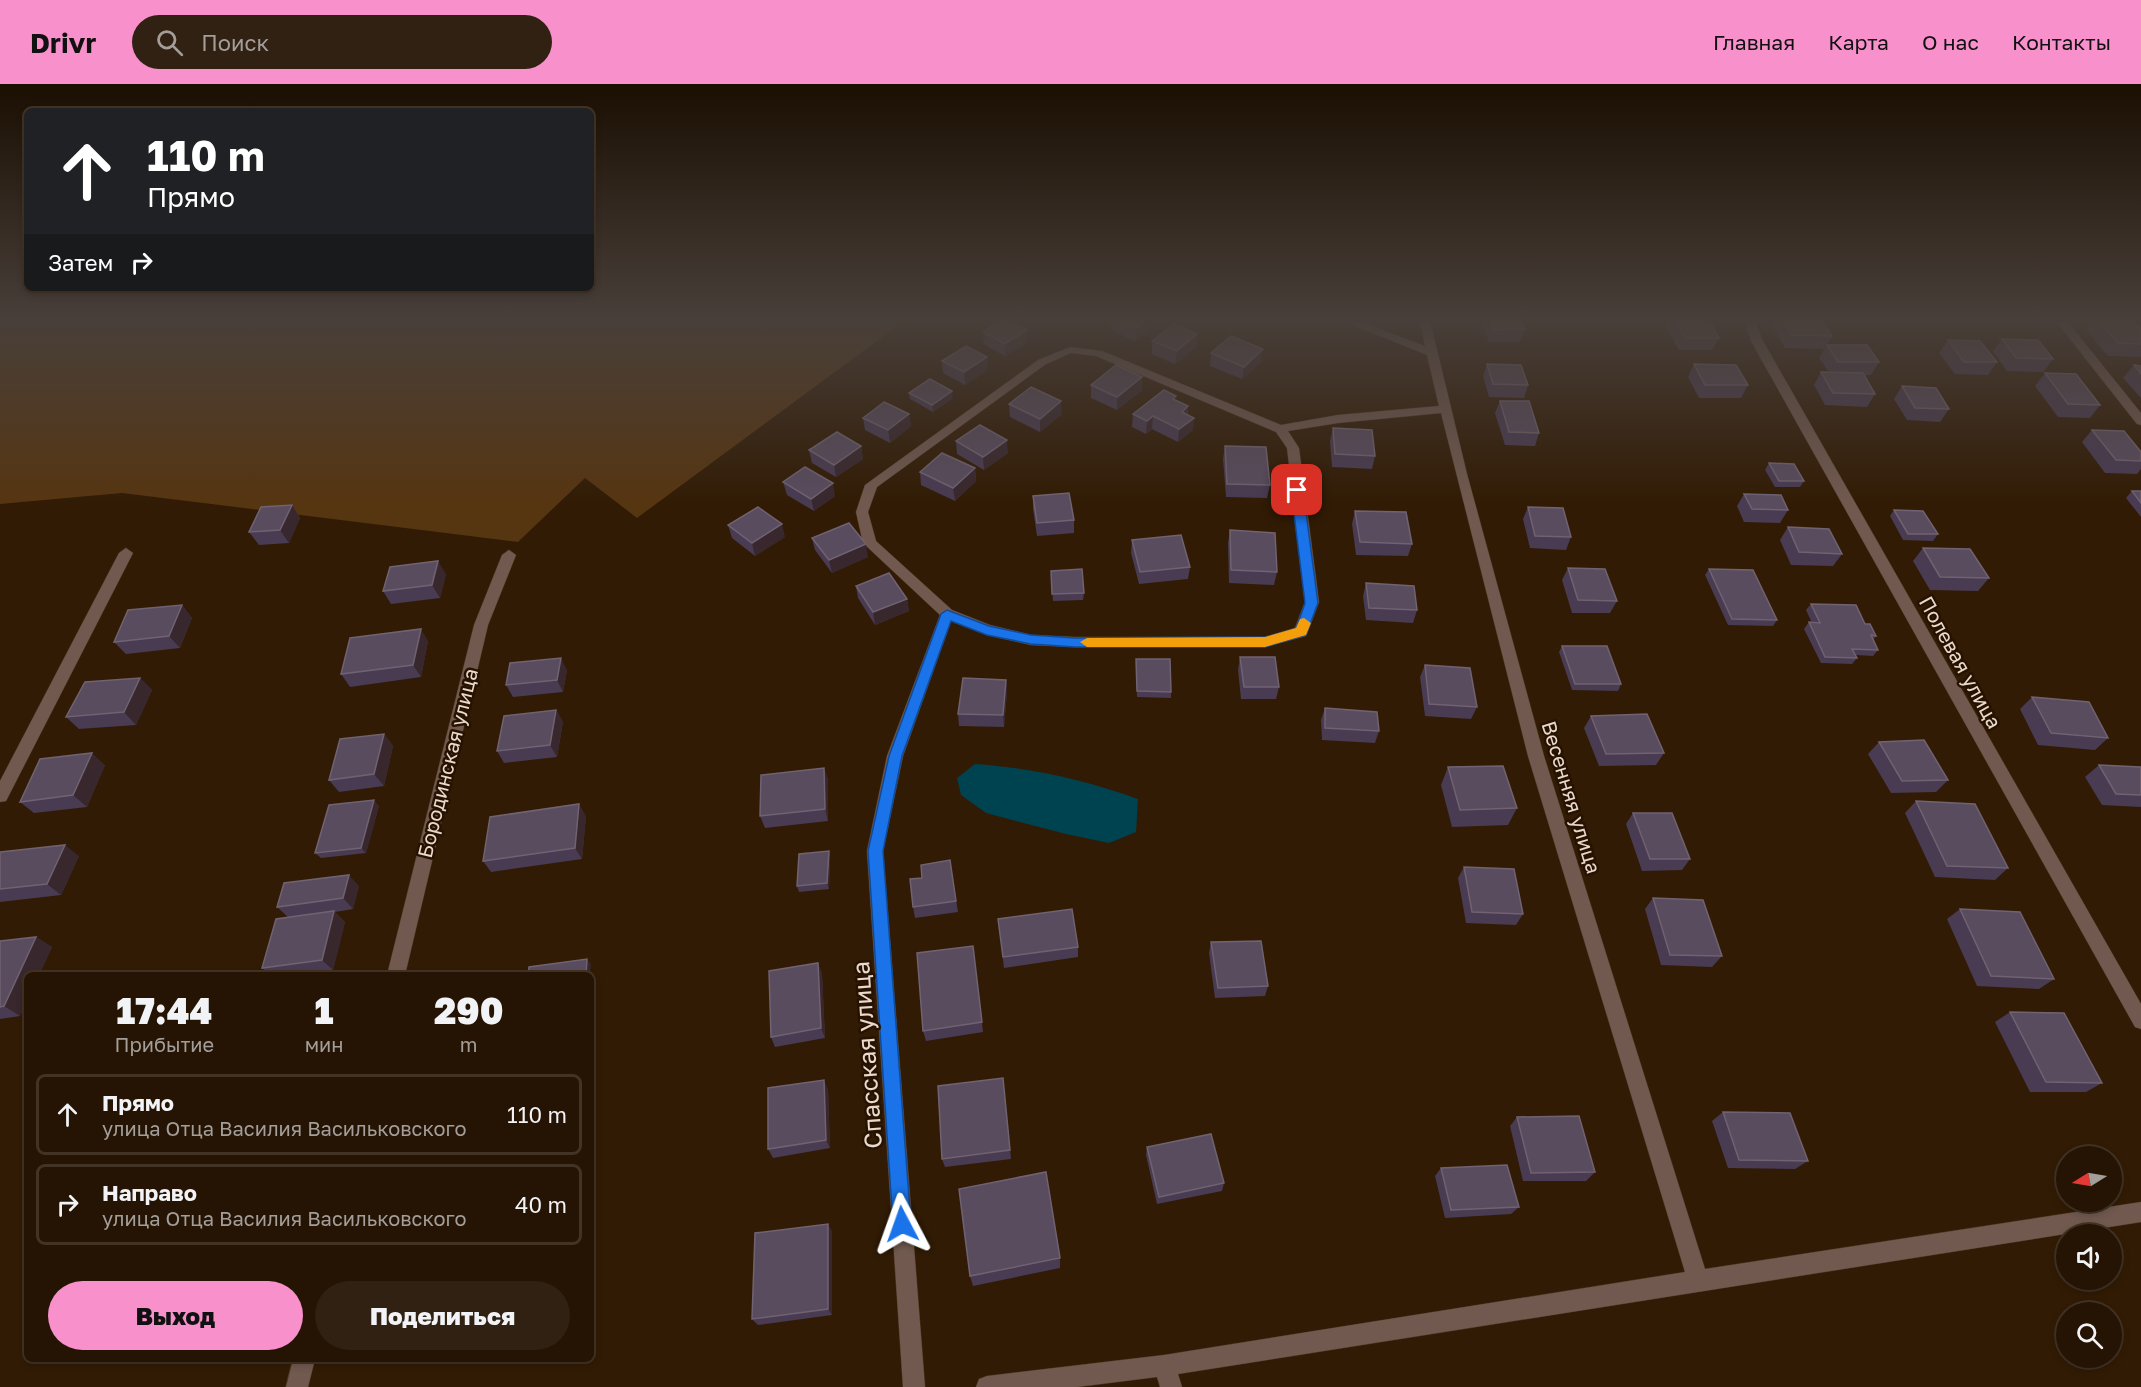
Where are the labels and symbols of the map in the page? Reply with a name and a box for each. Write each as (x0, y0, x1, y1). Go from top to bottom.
pin (1271, 464, 1322, 515)
street label: Полевая улица (1915, 592, 2007, 732)
street label: Бородинская улица (412, 666, 482, 860)
street label: Весенняя улица (1537, 718, 1607, 876)
street label: Спасская улица (845, 960, 887, 1150)
north arrow (2056, 1146, 2122, 1212)
position arrow (870, 1192, 934, 1256)

